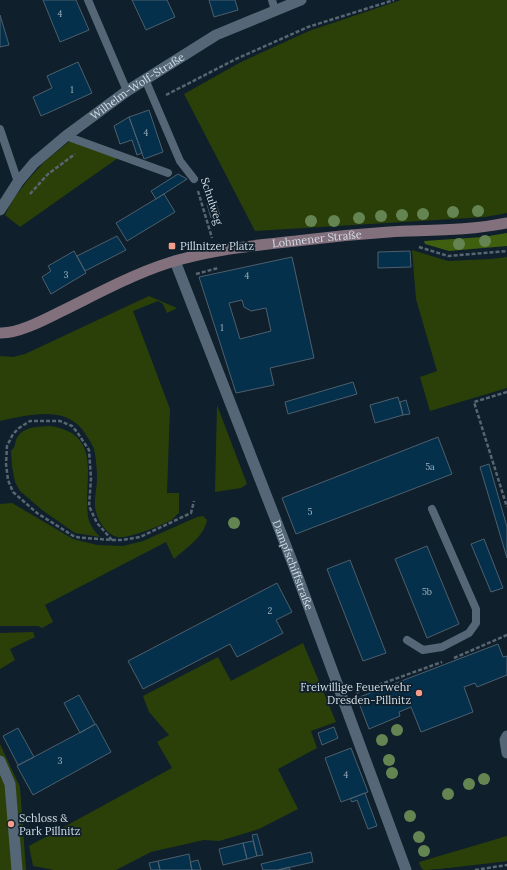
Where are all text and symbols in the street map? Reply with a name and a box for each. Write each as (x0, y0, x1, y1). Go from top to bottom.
house number: 4 (58, 8, 63, 19)
street label: Wilhelm-Wolf-Straße (87, 50, 187, 123)
house number: 1 (70, 84, 74, 95)
house number: 4 (144, 127, 149, 138)
street label: Schulweg (198, 176, 226, 227)
street label: Lohmener Straße (271, 227, 362, 250)
place label: Pillnitzer Platz (180, 239, 255, 253)
marker: Pillnitzer Platz (167, 241, 177, 251)
house number: 3 (63, 269, 69, 280)
house number: 4 (245, 270, 250, 281)
house number: 1 (220, 322, 224, 333)
house number: 5a (425, 461, 435, 472)
house number: 5 (308, 506, 313, 517)
street label: Dampfschiffstraße (269, 518, 316, 612)
house number: 5b (422, 586, 432, 597)
house number: 2 (268, 605, 273, 616)
place label: Freiwillige Feuerwehr Dresden-Pillnitz (300, 680, 411, 707)
marker: Freiwillige Feuerwehr Dresden-Pillnitz (414, 688, 424, 698)
house number: 3 (57, 755, 63, 766)
house number: 4 (344, 769, 349, 780)
place label: Schloss & Park Pillnitz (19, 811, 81, 838)
marker: Schloss & Park Pillnitz (6, 819, 16, 829)

